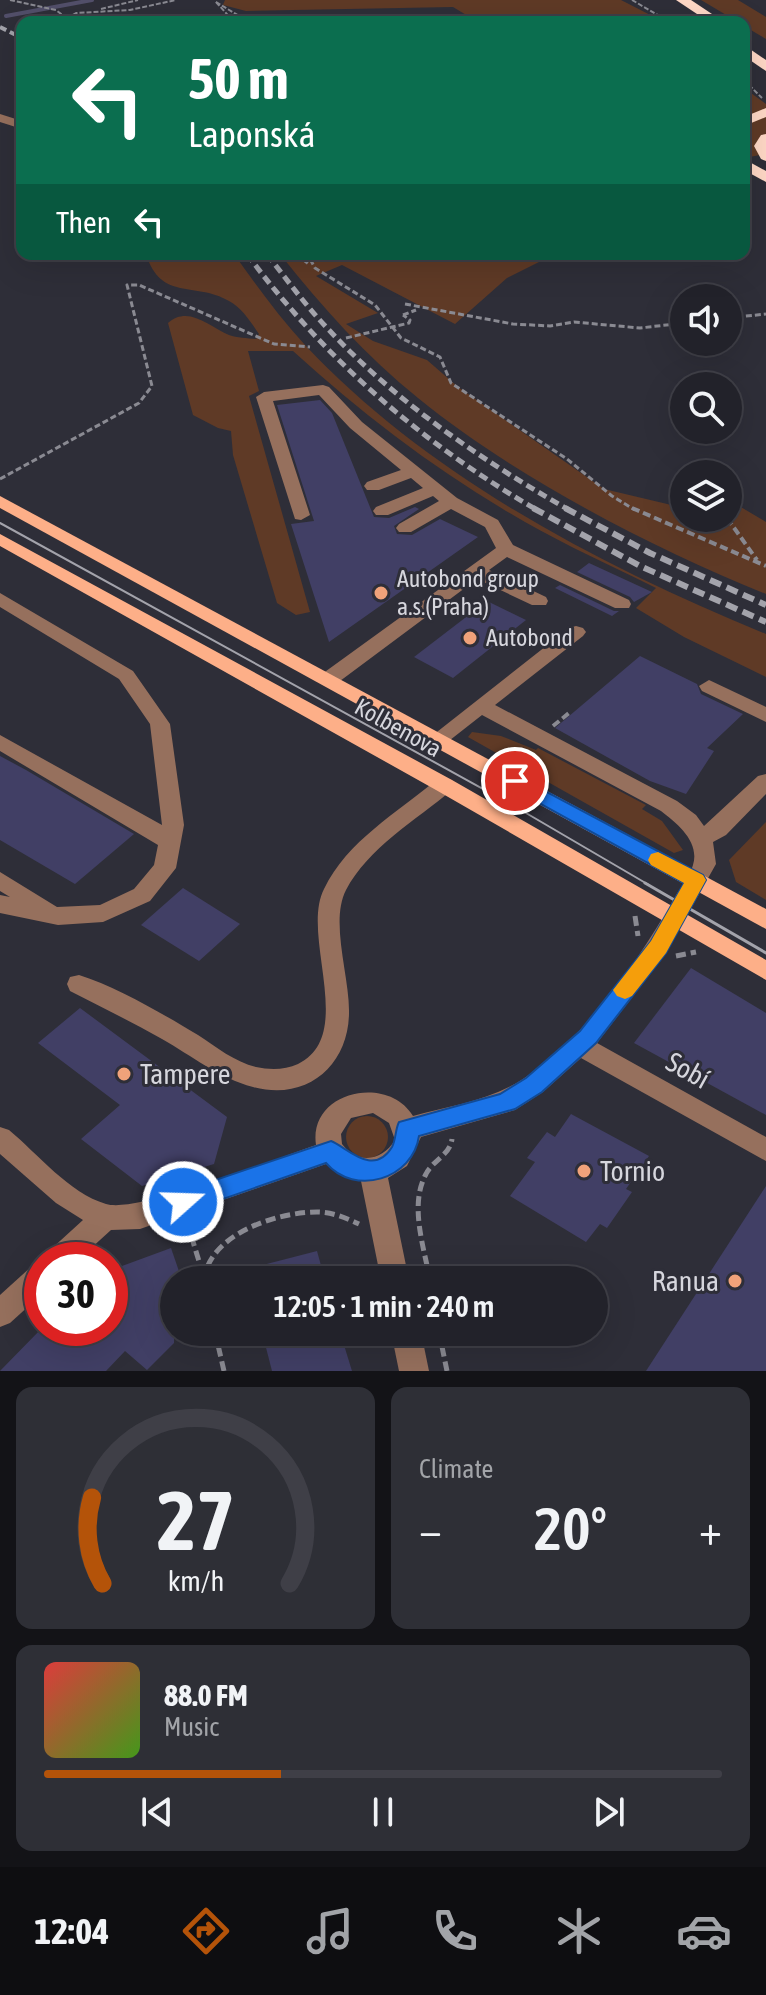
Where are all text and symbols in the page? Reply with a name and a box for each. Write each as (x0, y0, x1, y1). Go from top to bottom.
text: 50 m (188, 47, 289, 111)
icon: left (56, 48, 160, 152)
text: Laponská (188, 113, 315, 155)
icon: left (127, 200, 171, 244)
text: Then (56, 205, 111, 239)
map controls (670, 284, 742, 532)
button: sound (670, 284, 742, 356)
button: search (670, 372, 742, 444)
button: layers (670, 460, 742, 532)
place label: Autobond group a.s.(Praha) (397, 565, 539, 620)
marker: Autobond group a.s.(Praha) (372, 584, 390, 602)
place label: Autobond (486, 624, 573, 651)
marker: Autobond (461, 629, 479, 647)
street label: Kolbenova (350, 693, 446, 762)
pin (481, 747, 549, 815)
icon: arrive (493, 759, 537, 803)
street label: Sobí (661, 1045, 715, 1095)
place label: Tampere (140, 1058, 230, 1090)
marker: Tampere (115, 1065, 133, 1083)
place label: Tornio (600, 1155, 665, 1187)
position arrow (141, 1160, 225, 1244)
marker: Tornio (575, 1162, 593, 1180)
speed limit sign: 30 (24, 1242, 128, 1346)
place label: Ranua (652, 1265, 719, 1297)
marker: Ranua (726, 1272, 744, 1290)
text: 12:05 · 1 min · 240 m (274, 1289, 494, 1323)
text: Climate (419, 1454, 493, 1484)
text: 27 (156, 1472, 235, 1568)
text: 20° (534, 1494, 607, 1563)
text: − (419, 1504, 442, 1554)
text: + (699, 1504, 722, 1554)
text: km/h (167, 1564, 224, 1597)
text: 88.0 FM (164, 1678, 248, 1712)
text: Music (164, 1712, 219, 1742)
icon: previous (135, 1790, 179, 1834)
icon: pause (361, 1790, 405, 1834)
icon: next (587, 1790, 631, 1834)
icon: directions (178, 1903, 234, 1959)
icon: music (302, 1903, 358, 1959)
icon: phone (427, 1903, 483, 1959)
icon: climate (551, 1903, 607, 1959)
icon: car (676, 1903, 732, 1959)
text: 12:04 (34, 1910, 109, 1952)

